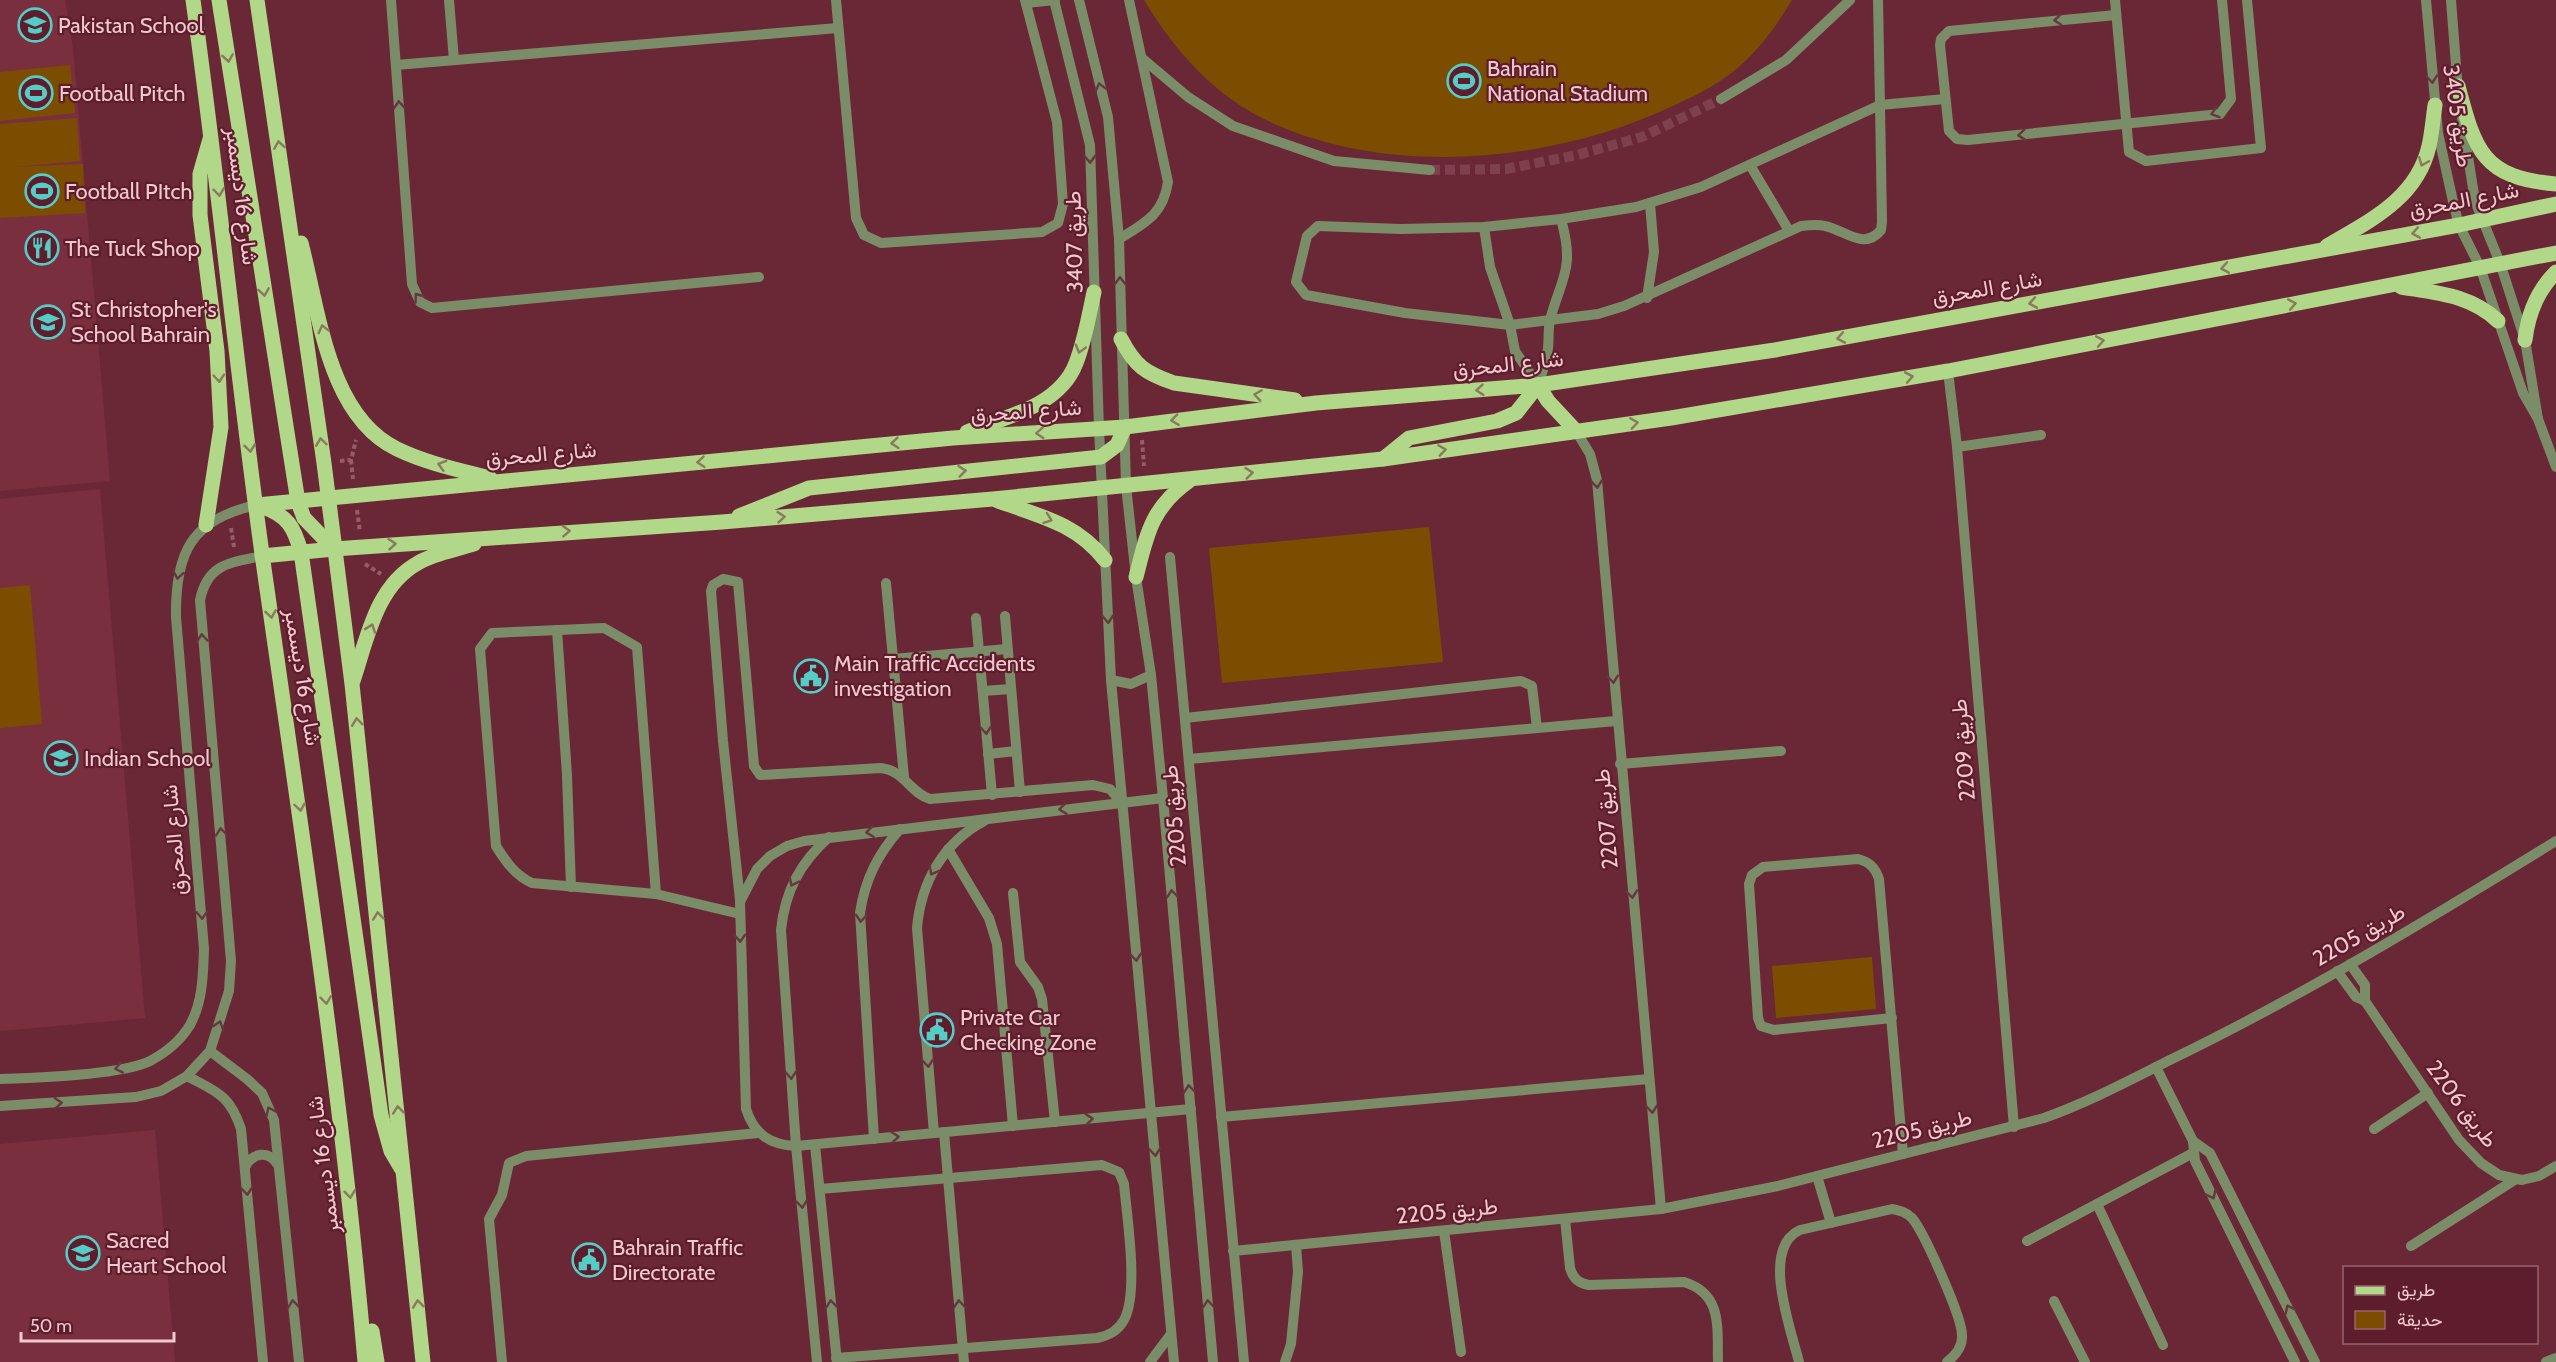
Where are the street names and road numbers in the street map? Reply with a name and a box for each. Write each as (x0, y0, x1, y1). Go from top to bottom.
street label: طريق 3405 (2437, 63, 2479, 169)
street label: شارع 16 ديسمبر (219, 125, 264, 267)
street label: شارع المحرق (2407, 176, 2521, 225)
street label: طريق 3407 (1060, 191, 1088, 293)
street label: شارع المحرق (1930, 265, 2044, 312)
street label: شارع المحرق (1451, 345, 1565, 384)
street label: شارع المحرق (970, 394, 1083, 429)
street label: شارع المحرق (484, 436, 598, 473)
street label: شارع 16 ديسمبر (278, 605, 327, 748)
street label: طريق 2209 (1945, 698, 1981, 802)
street label: طريق 2205 (1156, 764, 1192, 868)
street label: طريق 2207 (1588, 768, 1624, 870)
street label: شارع المحرق (156, 783, 193, 897)
street label: طريق 2205 (2308, 898, 2410, 972)
street label: طريق 2206 (2420, 1055, 2504, 1153)
street label: شارع 16 ديسمبر (301, 1094, 346, 1236)
street label: طريق 2205 (1869, 1104, 1975, 1154)
street label: طريق 2205 (1395, 1192, 1499, 1230)

